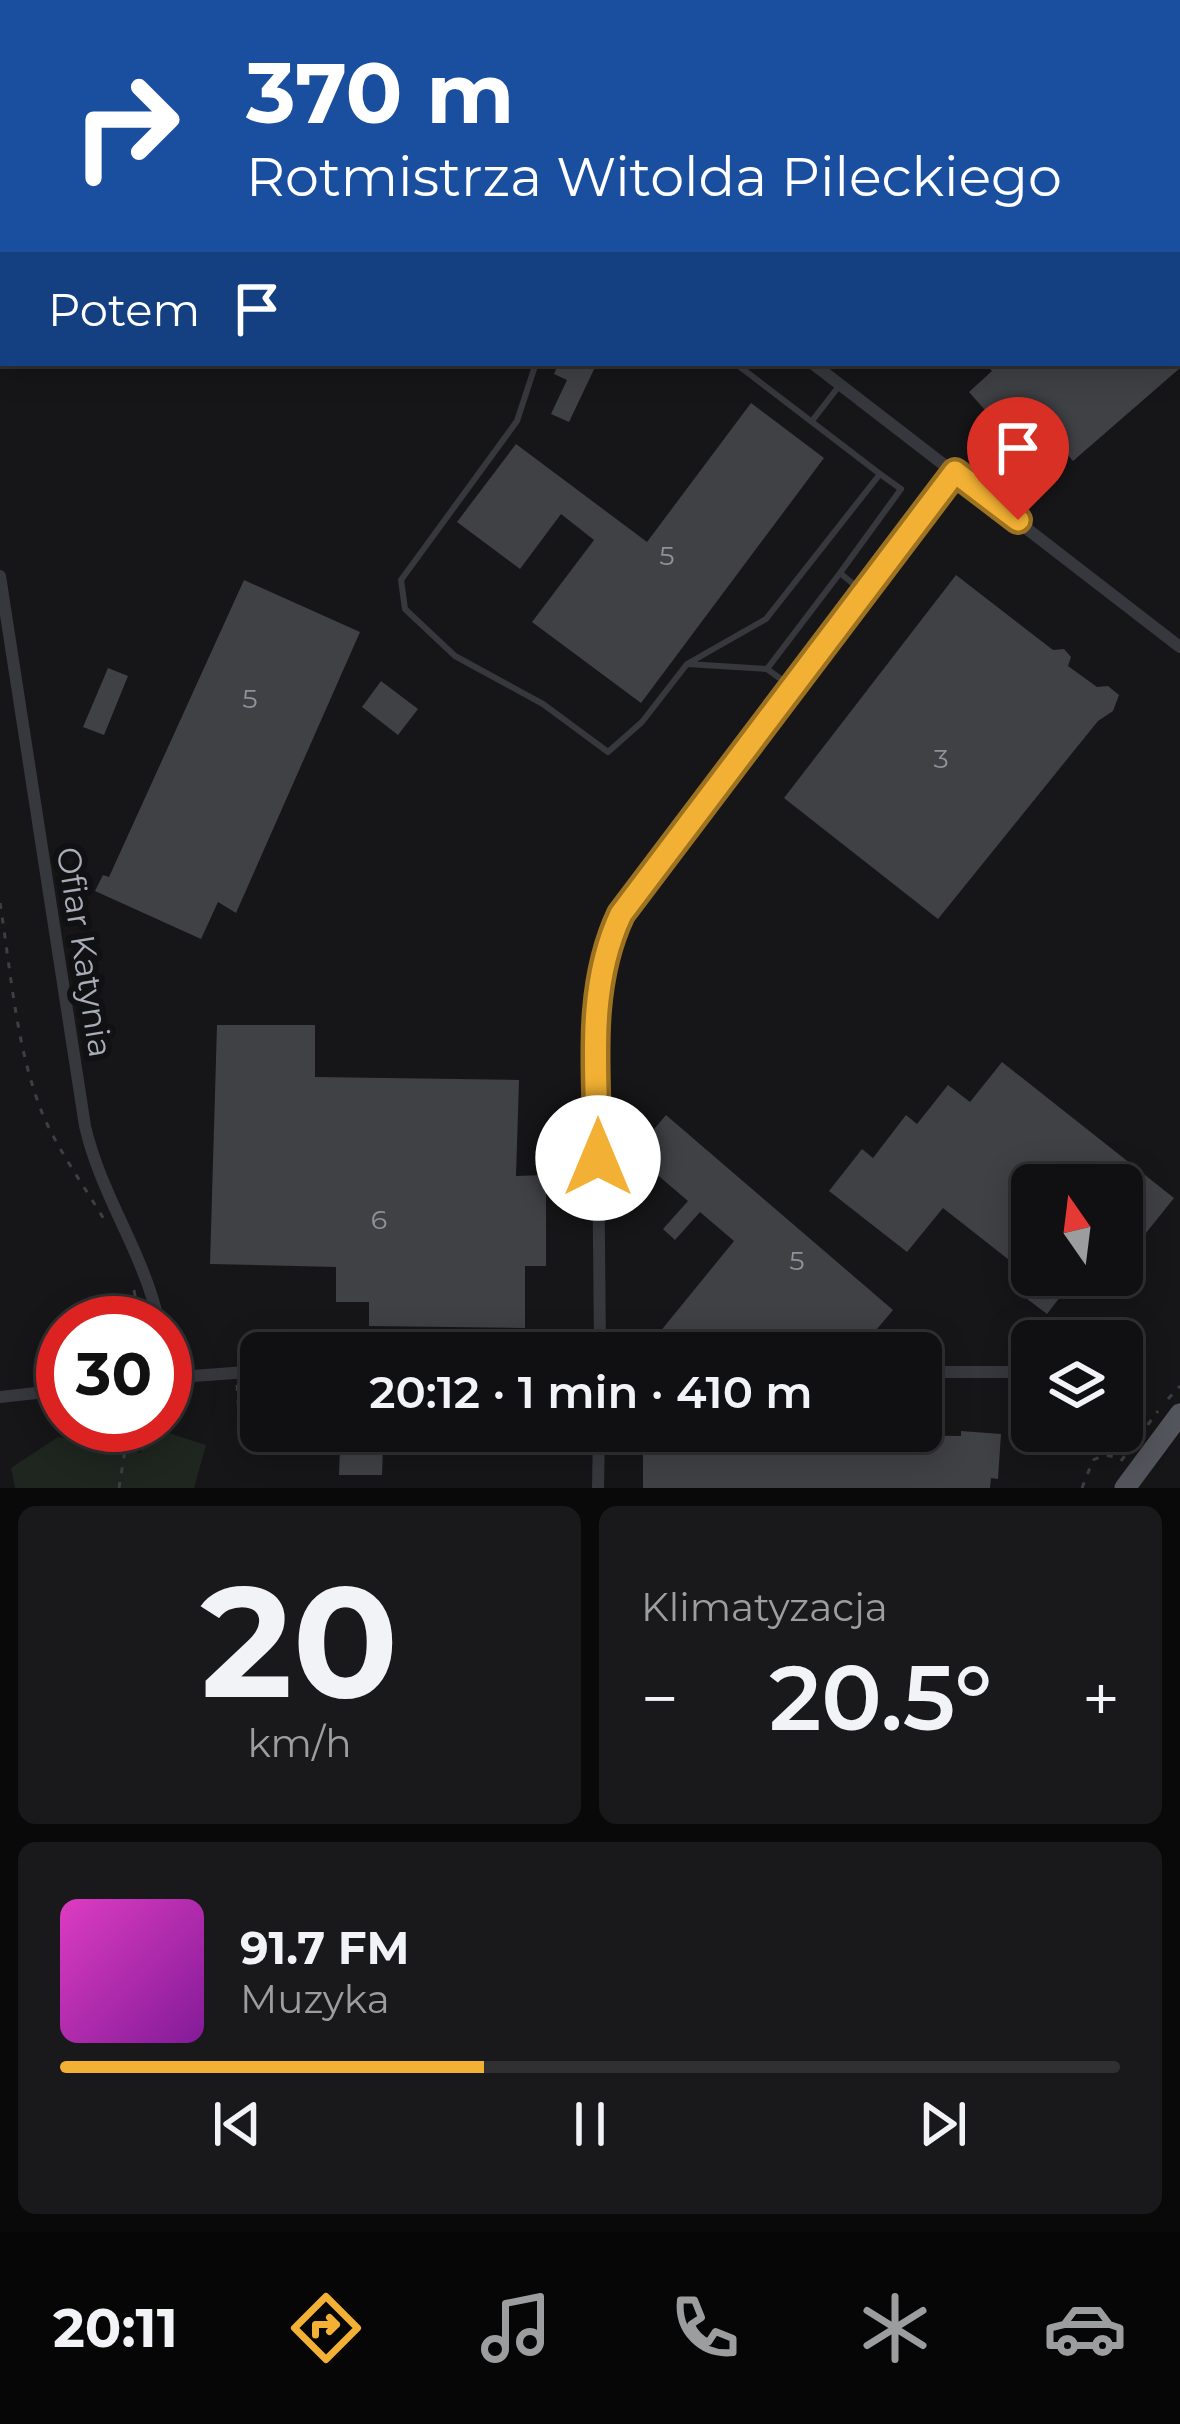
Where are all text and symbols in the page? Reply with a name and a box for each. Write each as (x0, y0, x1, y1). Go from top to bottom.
text: 370 m (246, 42, 514, 144)
icon: right (48, 48, 204, 204)
text: Rotmistrza Witolda Pileckiego (246, 144, 1062, 210)
icon: arrive (224, 276, 290, 342)
text: Potem (48, 282, 200, 337)
pin (967, 397, 1069, 520)
icon: arrive (985, 415, 1051, 481)
house number: 5 (659, 539, 675, 572)
house number: 5 (242, 682, 258, 715)
house number: 3 (933, 742, 949, 775)
street label: Ofiar Katynia (49, 844, 121, 1060)
position arrow (535, 1095, 661, 1221)
north arrow (1011, 1164, 1143, 1296)
map controls (1011, 1164, 1143, 1452)
house number: 6 (371, 1203, 387, 1236)
house number: 5 (789, 1244, 805, 1277)
speed limit sign: 30 (36, 1296, 192, 1452)
button: layers (1011, 1320, 1143, 1452)
text: 20:12 · 1 min · 410 m (369, 1364, 813, 1419)
text: 20 (201, 1546, 398, 1736)
text: Klimatyzacja (641, 1583, 888, 1631)
text: 20.5° (769, 1643, 992, 1753)
text: − (641, 1658, 679, 1739)
text: + (1082, 1658, 1120, 1739)
text: km/h (247, 1719, 352, 1767)
text: 91.7 FM (240, 1920, 410, 1975)
text: Muzyka (240, 1975, 390, 2023)
icon: previous (204, 2091, 270, 2157)
icon: pause (557, 2091, 623, 2157)
icon: next (910, 2091, 976, 2157)
icon: directions (284, 2286, 368, 2370)
icon: music (474, 2286, 558, 2370)
icon: phone (663, 2286, 747, 2370)
icon: climate (853, 2286, 937, 2370)
icon: car (1043, 2286, 1127, 2370)
text: 20:11 (53, 2295, 178, 2361)

